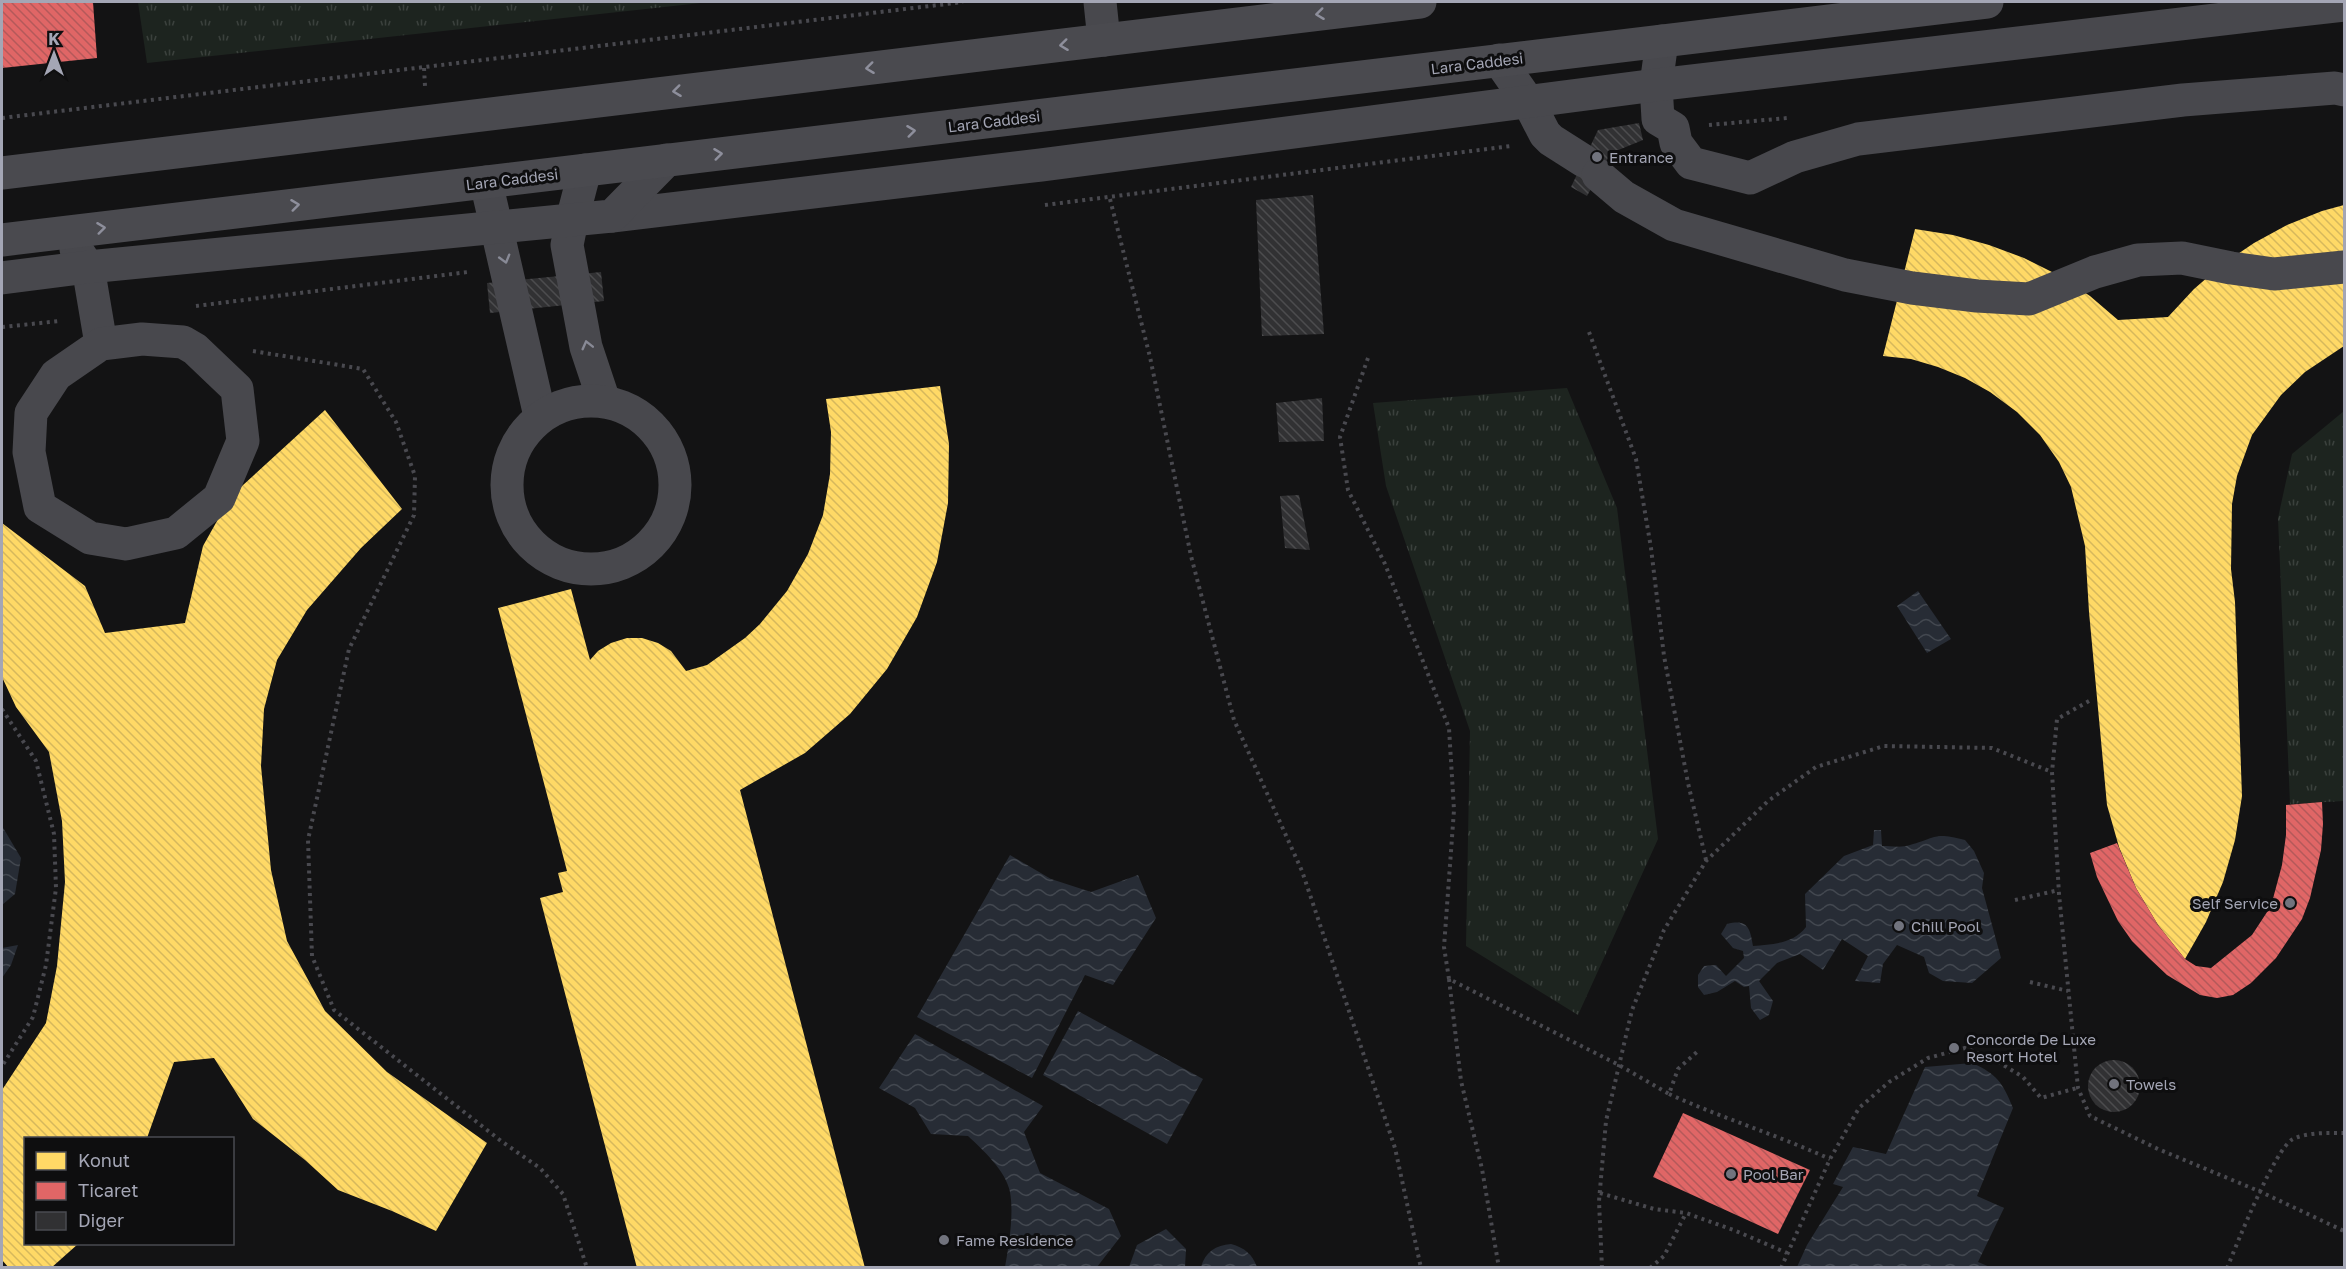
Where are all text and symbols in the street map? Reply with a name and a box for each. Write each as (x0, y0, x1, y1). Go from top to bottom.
one-way arrow (1316, 7, 1325, 19)
north arrow (24, 24, 84, 84)
text: K (48, 29, 60, 49)
one-way arrow (1059, 38, 1069, 50)
street label: Lara Caddesi (1430, 48, 1524, 78)
one-way arrow (866, 61, 875, 74)
one-way arrow (672, 85, 681, 97)
street label: Lara Caddesi (947, 106, 1041, 136)
one-way arrow (907, 125, 916, 138)
one-way arrow (713, 148, 722, 161)
place label: Entrance (1609, 148, 1674, 166)
marker: Entrance (1590, 150, 1604, 164)
street label: Lara Caddesi (465, 164, 559, 194)
one-way arrow (290, 199, 299, 212)
one-way arrow (97, 223, 106, 235)
one-way arrow (498, 253, 510, 264)
one-way arrow (581, 340, 594, 350)
place label: Self Service (2192, 894, 2278, 912)
marker: Self Service (2283, 896, 2297, 910)
place label: Chill Pool (1911, 917, 1980, 935)
marker: Chill Pool (1892, 919, 1906, 933)
place label: Concorde De Luxe Resort Hotel (1966, 1030, 2096, 1065)
marker: Concorde De Luxe Resort Hotel (1947, 1041, 1961, 1055)
place label: Towels (2126, 1075, 2176, 1093)
marker: Towels (2107, 1077, 2121, 1091)
legend (24, 1137, 234, 1245)
text: Konut (78, 1149, 130, 1171)
place label: Pool Bar (1743, 1165, 1804, 1183)
marker: Pool Bar (1724, 1167, 1738, 1181)
text: Ticaret (78, 1179, 138, 1201)
text: Diğer (78, 1209, 124, 1231)
place label: Fame Residence (956, 1231, 1074, 1249)
marker: Fame Residence (937, 1233, 951, 1247)

